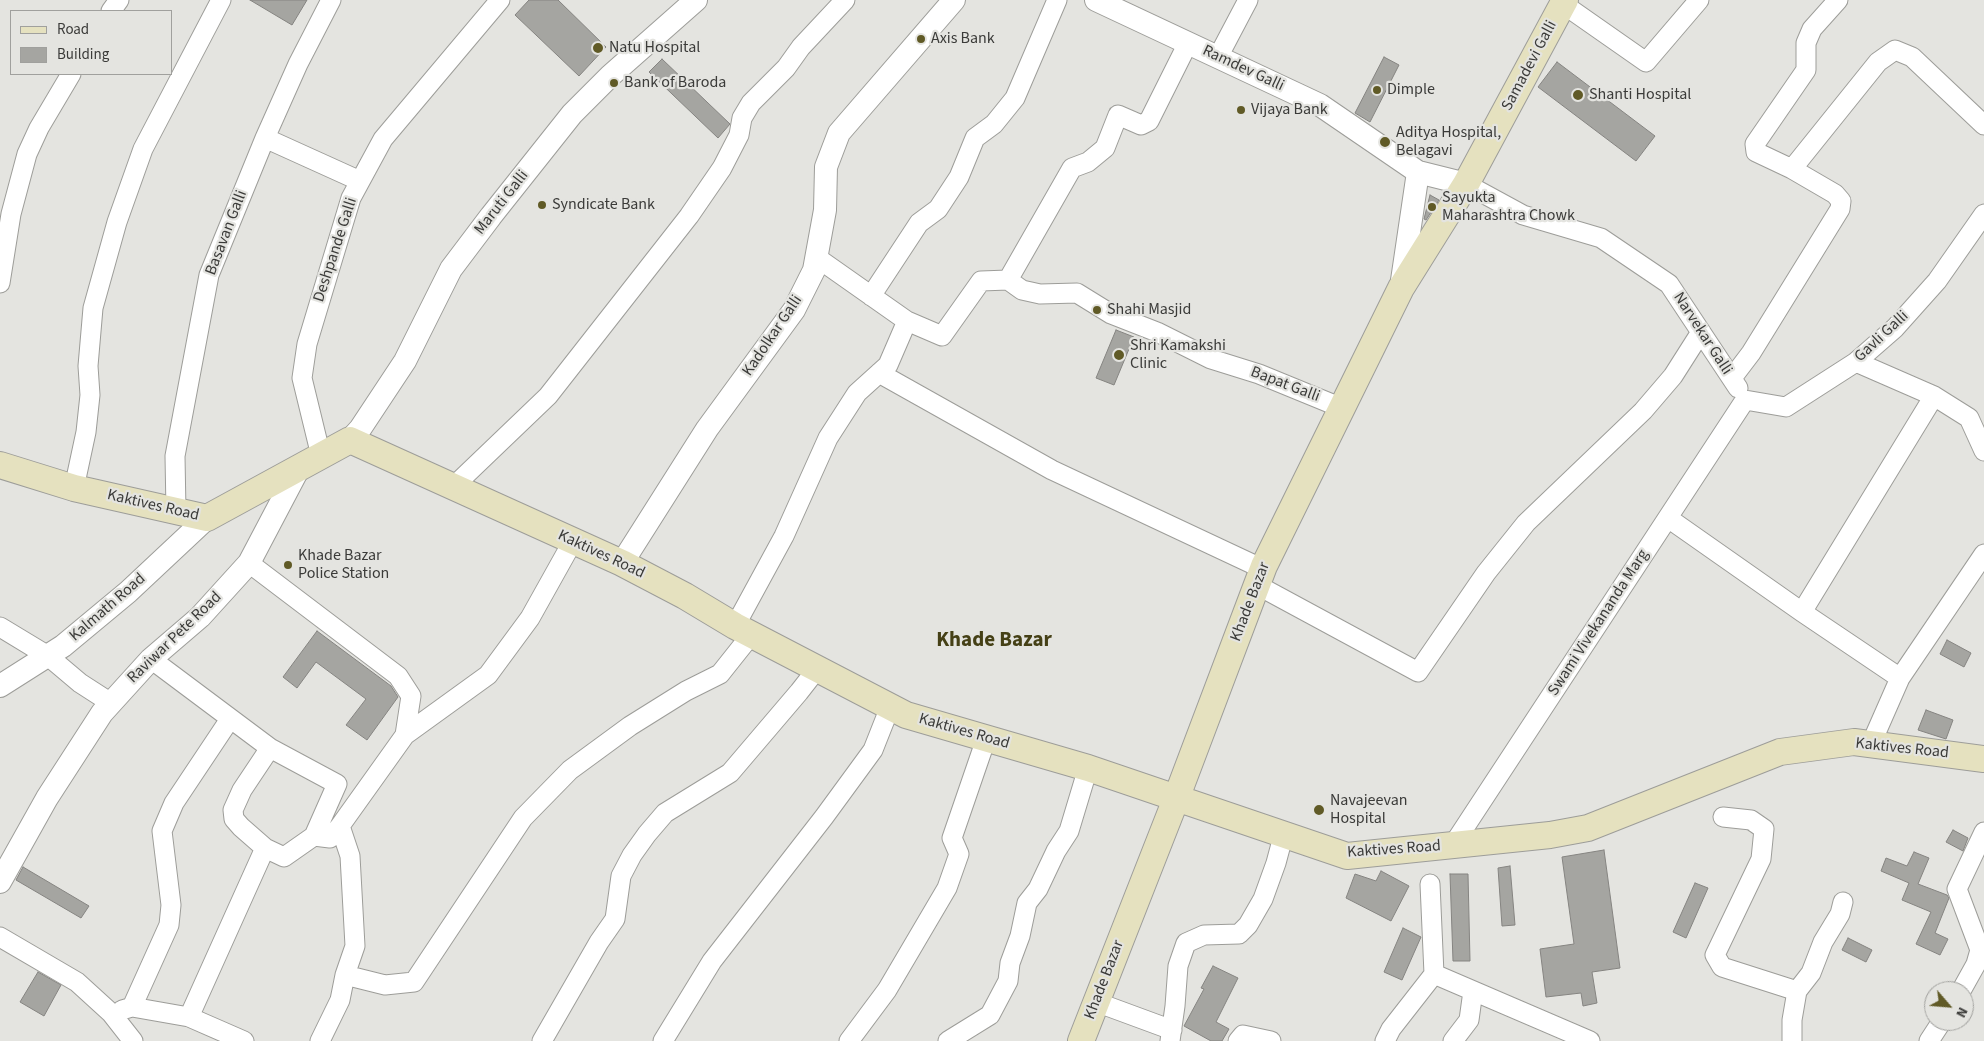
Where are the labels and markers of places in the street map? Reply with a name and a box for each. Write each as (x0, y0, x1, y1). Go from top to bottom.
place label: Axis Bank (931, 29, 995, 49)
marker: Axis Bank (915, 33, 927, 45)
place label: Natu Hospital (609, 38, 700, 58)
marker: Natu Hospital (591, 41, 605, 55)
place label: Bank of Baroda (624, 73, 726, 93)
marker: Bank of Baroda (608, 77, 620, 89)
place label: Dimple (1387, 80, 1435, 100)
marker: Dimple (1371, 84, 1383, 96)
place label: Shanti Hospital (1589, 85, 1691, 105)
marker: Shanti Hospital (1571, 88, 1585, 102)
place label: Vijaya Bank (1251, 100, 1328, 120)
marker: Vijaya Bank (1235, 104, 1247, 116)
place label: Aditya Hospital, Belagavi (1396, 123, 1501, 161)
marker: Aditya Hospital, Belagavi (1378, 135, 1392, 149)
place label: Sayukta Maharashtra Chowk (1442, 188, 1575, 226)
place label: Syndicate Bank (552, 195, 655, 215)
marker: Syndicate Bank (536, 199, 548, 211)
marker: Sayukta Maharashtra Chowk (1426, 201, 1438, 213)
place label: Shahi Masjid (1107, 300, 1191, 320)
marker: Shahi Masjid (1091, 304, 1103, 316)
place label: Shri Kamakshi Clinic (1130, 336, 1226, 374)
marker: Shri Kamakshi Clinic (1112, 348, 1126, 362)
place label: Khade Bazar Police Station (298, 546, 389, 584)
marker: Khade Bazar Police Station (282, 559, 294, 571)
place label: Navajeevan Hospital (1330, 791, 1408, 829)
marker: Navajeevan Hospital (1312, 803, 1326, 817)

